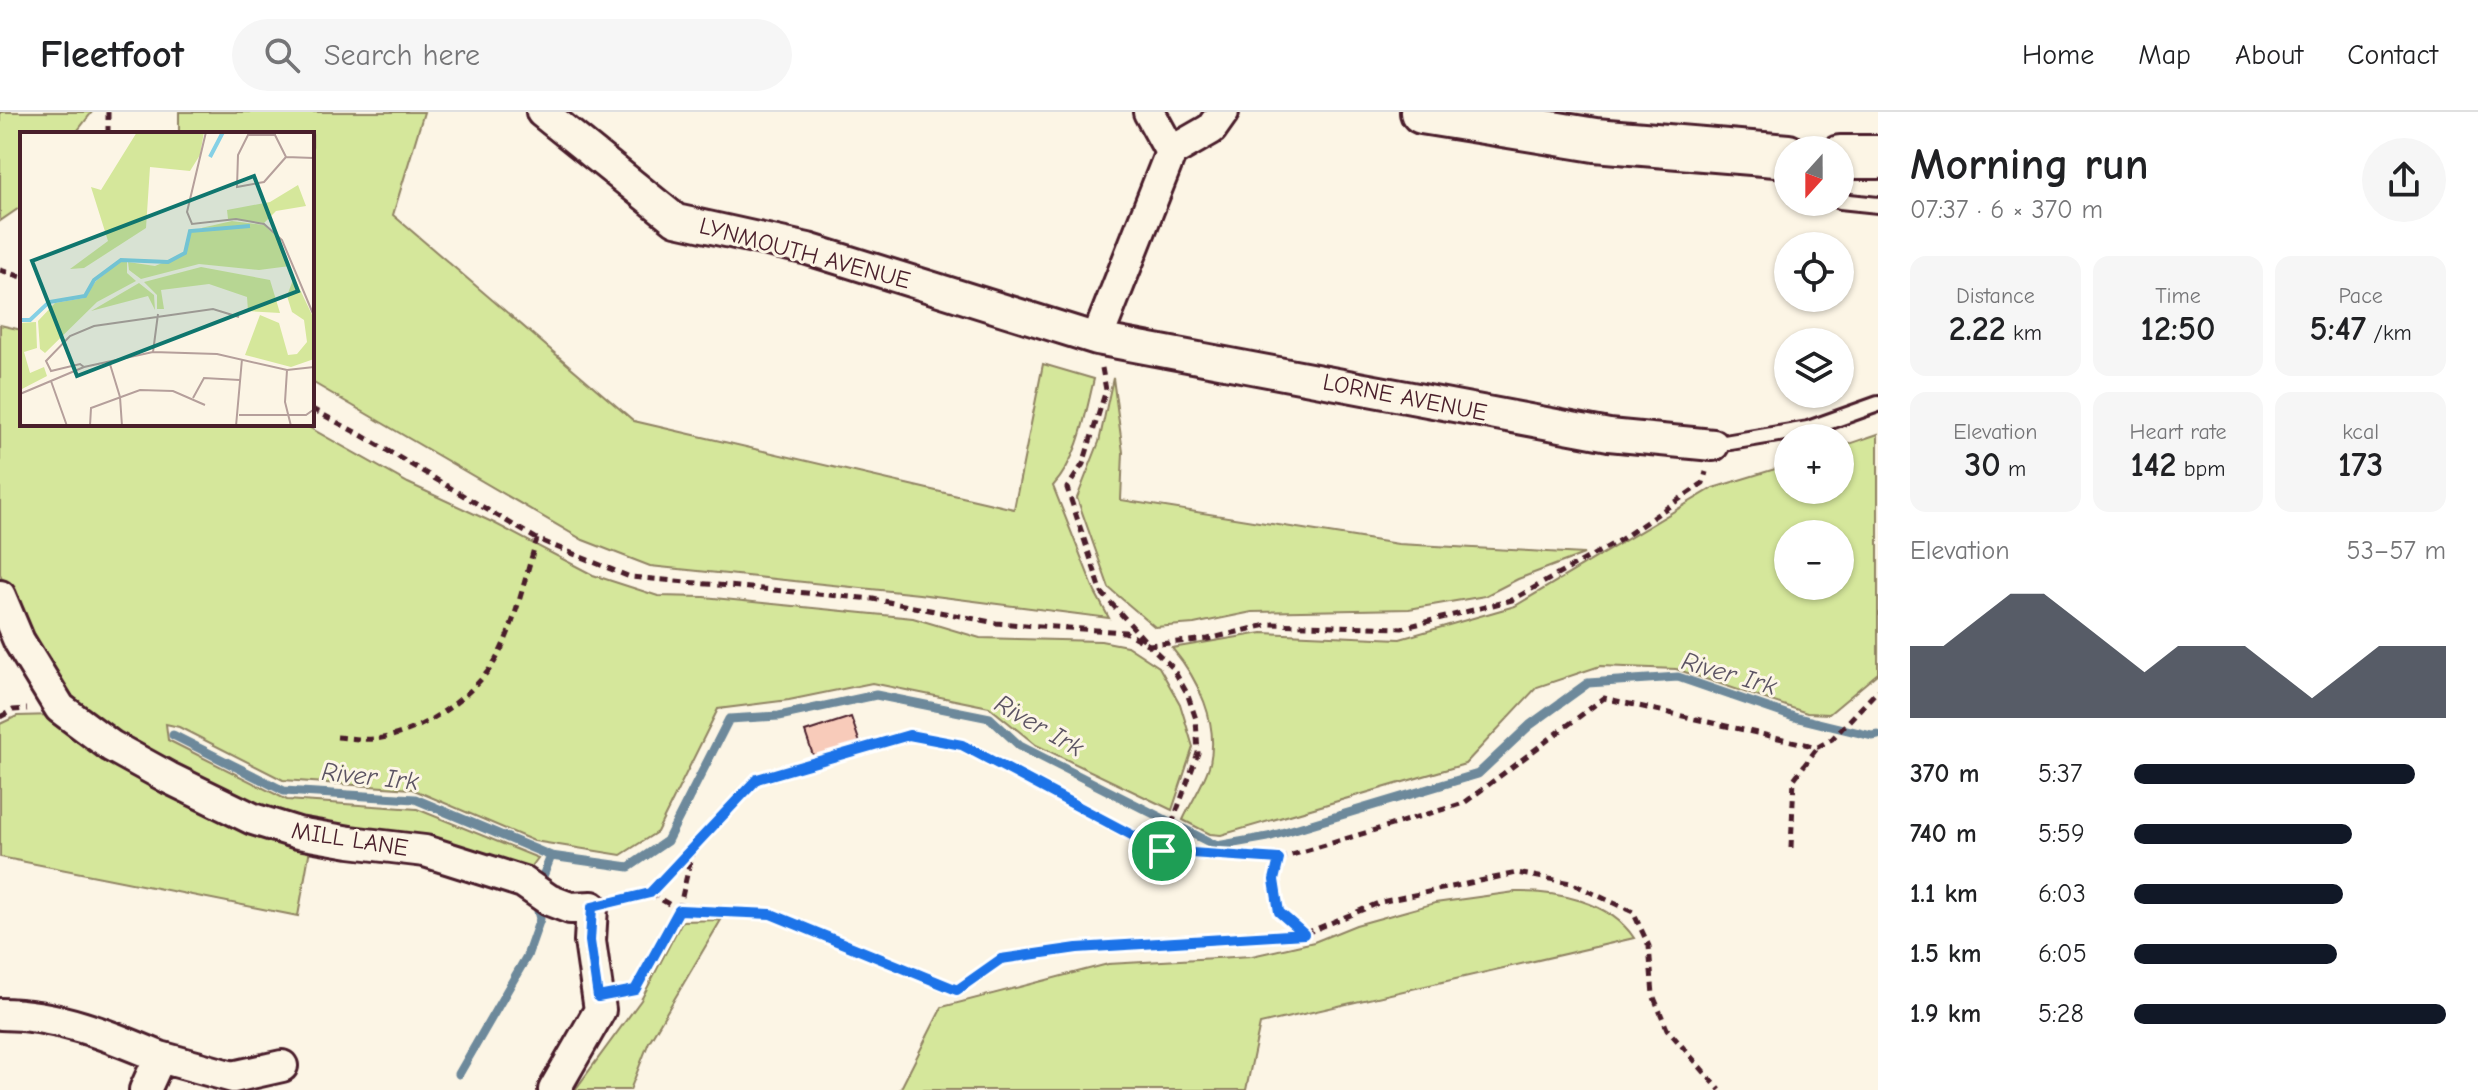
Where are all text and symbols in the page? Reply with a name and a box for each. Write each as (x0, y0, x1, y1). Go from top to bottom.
search box (232, 19, 792, 91)
text: Fleetfoot (40, 33, 184, 77)
icon: search (260, 33, 304, 77)
text: Search here (324, 38, 480, 73)
text: Home (2022, 39, 2094, 71)
text: Map (2138, 39, 2191, 71)
text: About (2235, 39, 2303, 71)
text: Contact (2347, 39, 2438, 71)
inset map (20, 132, 314, 426)
north arrow (1774, 136, 1854, 216)
map controls (1774, 136, 1854, 600)
button: share (2362, 138, 2446, 222)
text: Morning run (1910, 139, 2149, 190)
text: 07:37 · 6 × 370 m (1910, 195, 2103, 225)
street label: LYNMOUTH AVENUE (696, 211, 914, 295)
button: locate (1774, 232, 1854, 312)
text: Distance (1956, 283, 2035, 309)
text: Time (2155, 283, 2201, 309)
text: Pace (2338, 283, 2383, 309)
text: 2.22 (1949, 309, 2006, 349)
text: 12:50 (2141, 309, 2215, 349)
text: 5:47 (2310, 309, 2366, 349)
text: km (2006, 320, 2042, 346)
text: /km (2366, 320, 2412, 346)
button: layers (1774, 328, 1854, 408)
street label: LORNE AVENUE (1321, 367, 1489, 427)
text: Elevation (1953, 419, 2037, 445)
text: Heart rate (2129, 419, 2226, 445)
text: kcal (2342, 419, 2379, 445)
button: + (1774, 424, 1854, 504)
text: 30 (1964, 445, 2001, 485)
text: 142 (2131, 445, 2176, 485)
text: 173 (2338, 445, 2383, 485)
text: m (2001, 456, 2026, 482)
text: bpm (2176, 456, 2225, 482)
button: − (1774, 520, 1854, 600)
text: Elevation (1910, 536, 2010, 566)
text: 53–57 m (2347, 536, 2446, 566)
water label: River Irk (1678, 646, 1780, 702)
water label: River Irk (989, 689, 1089, 764)
water label: River Irk (320, 757, 420, 797)
text: 370 m (1910, 759, 1979, 789)
text: 5:37 (2038, 759, 2082, 789)
street label: MILL LANE (290, 816, 410, 862)
pin (1128, 817, 1196, 885)
text: 740 m (1910, 819, 1977, 849)
text: 5:59 (2038, 819, 2085, 849)
icon: arrive (1140, 829, 1184, 873)
text: 1.1 km (1910, 879, 1978, 909)
text: 6:03 (2038, 879, 2086, 909)
text: 1.5 km (1910, 939, 1981, 969)
text: 6:05 (2038, 939, 2087, 969)
text: 1.9 km (1910, 999, 1981, 1029)
text: 5:28 (2038, 999, 2084, 1029)

